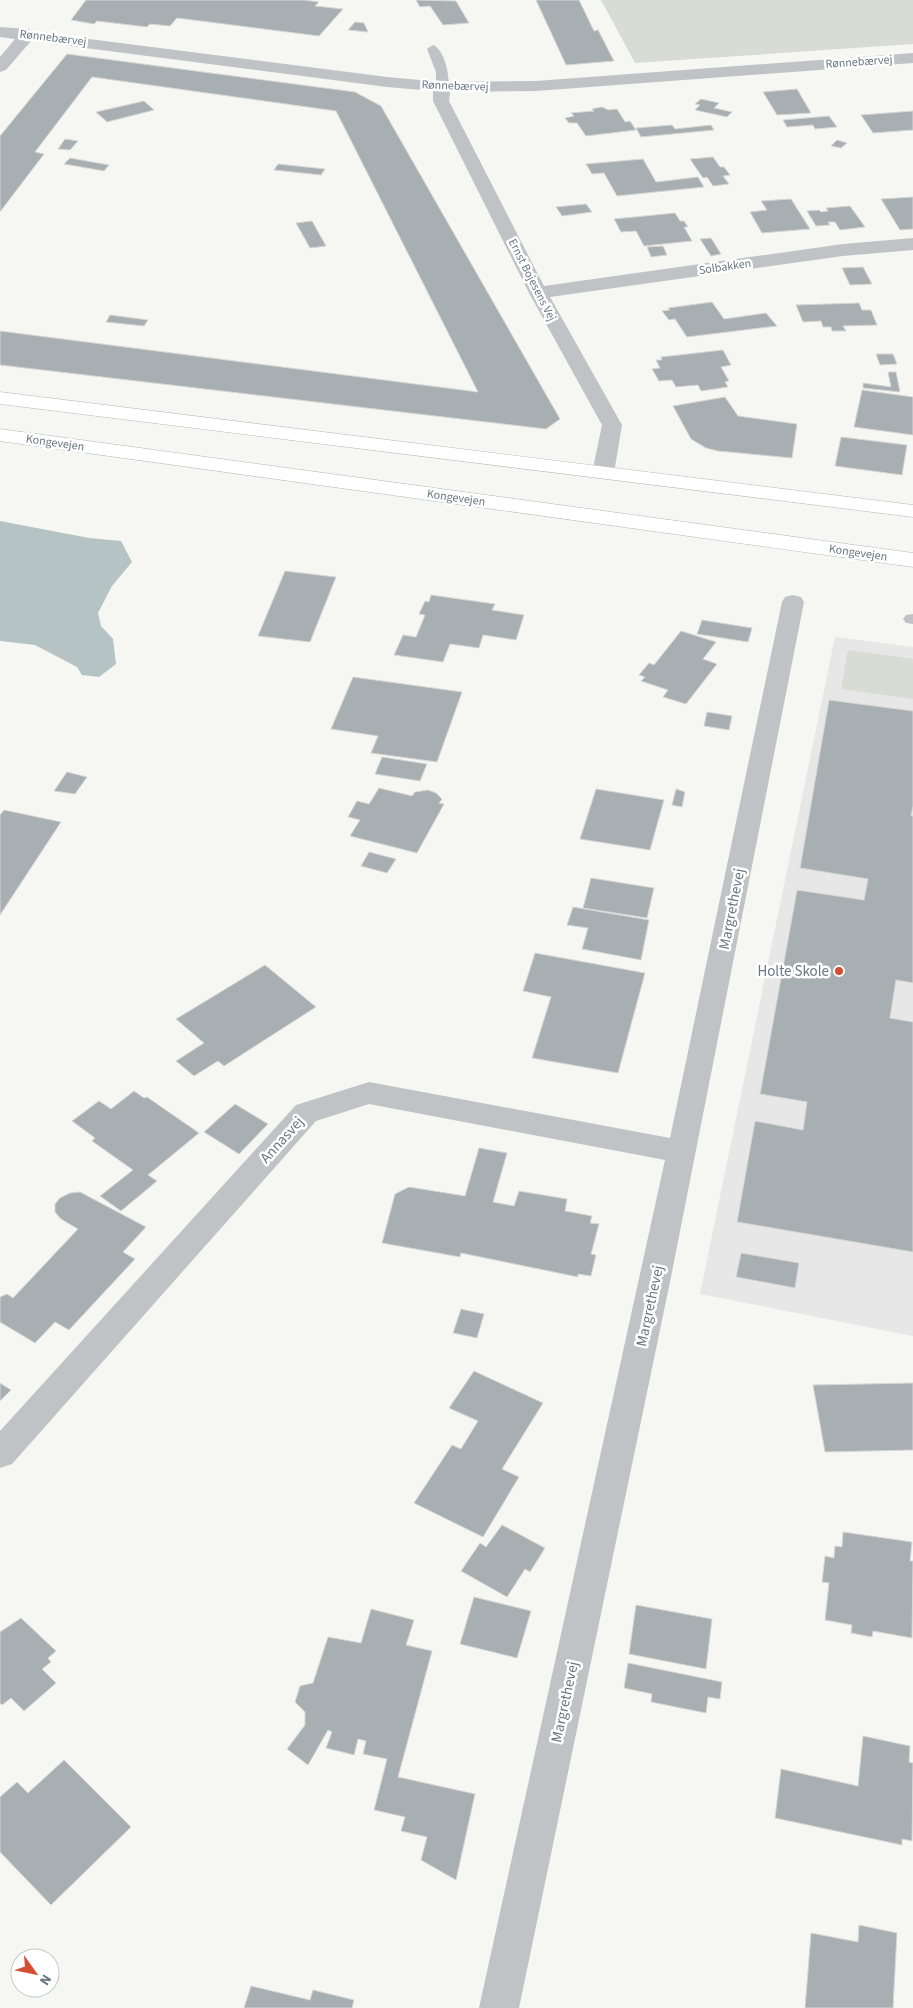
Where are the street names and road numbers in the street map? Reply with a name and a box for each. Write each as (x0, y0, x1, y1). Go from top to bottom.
street label: Rønnebærvej (19, 25, 87, 51)
street label: Rønnebærvej (825, 51, 893, 73)
street label: Rønnebærvej (421, 76, 489, 96)
street label: Ernst Bojesens Vej (504, 236, 560, 324)
street label: Solbakken (698, 255, 752, 279)
street label: Kongevejen (25, 430, 85, 456)
street label: Kongevejen (426, 485, 486, 511)
street label: Kongevejen (828, 540, 888, 566)
street label: Margrethevej (714, 867, 750, 951)
street label: Annasvej (255, 1112, 309, 1168)
street label: Margrethevej (631, 1264, 669, 1348)
street label: Margrethevej (546, 1660, 584, 1744)

